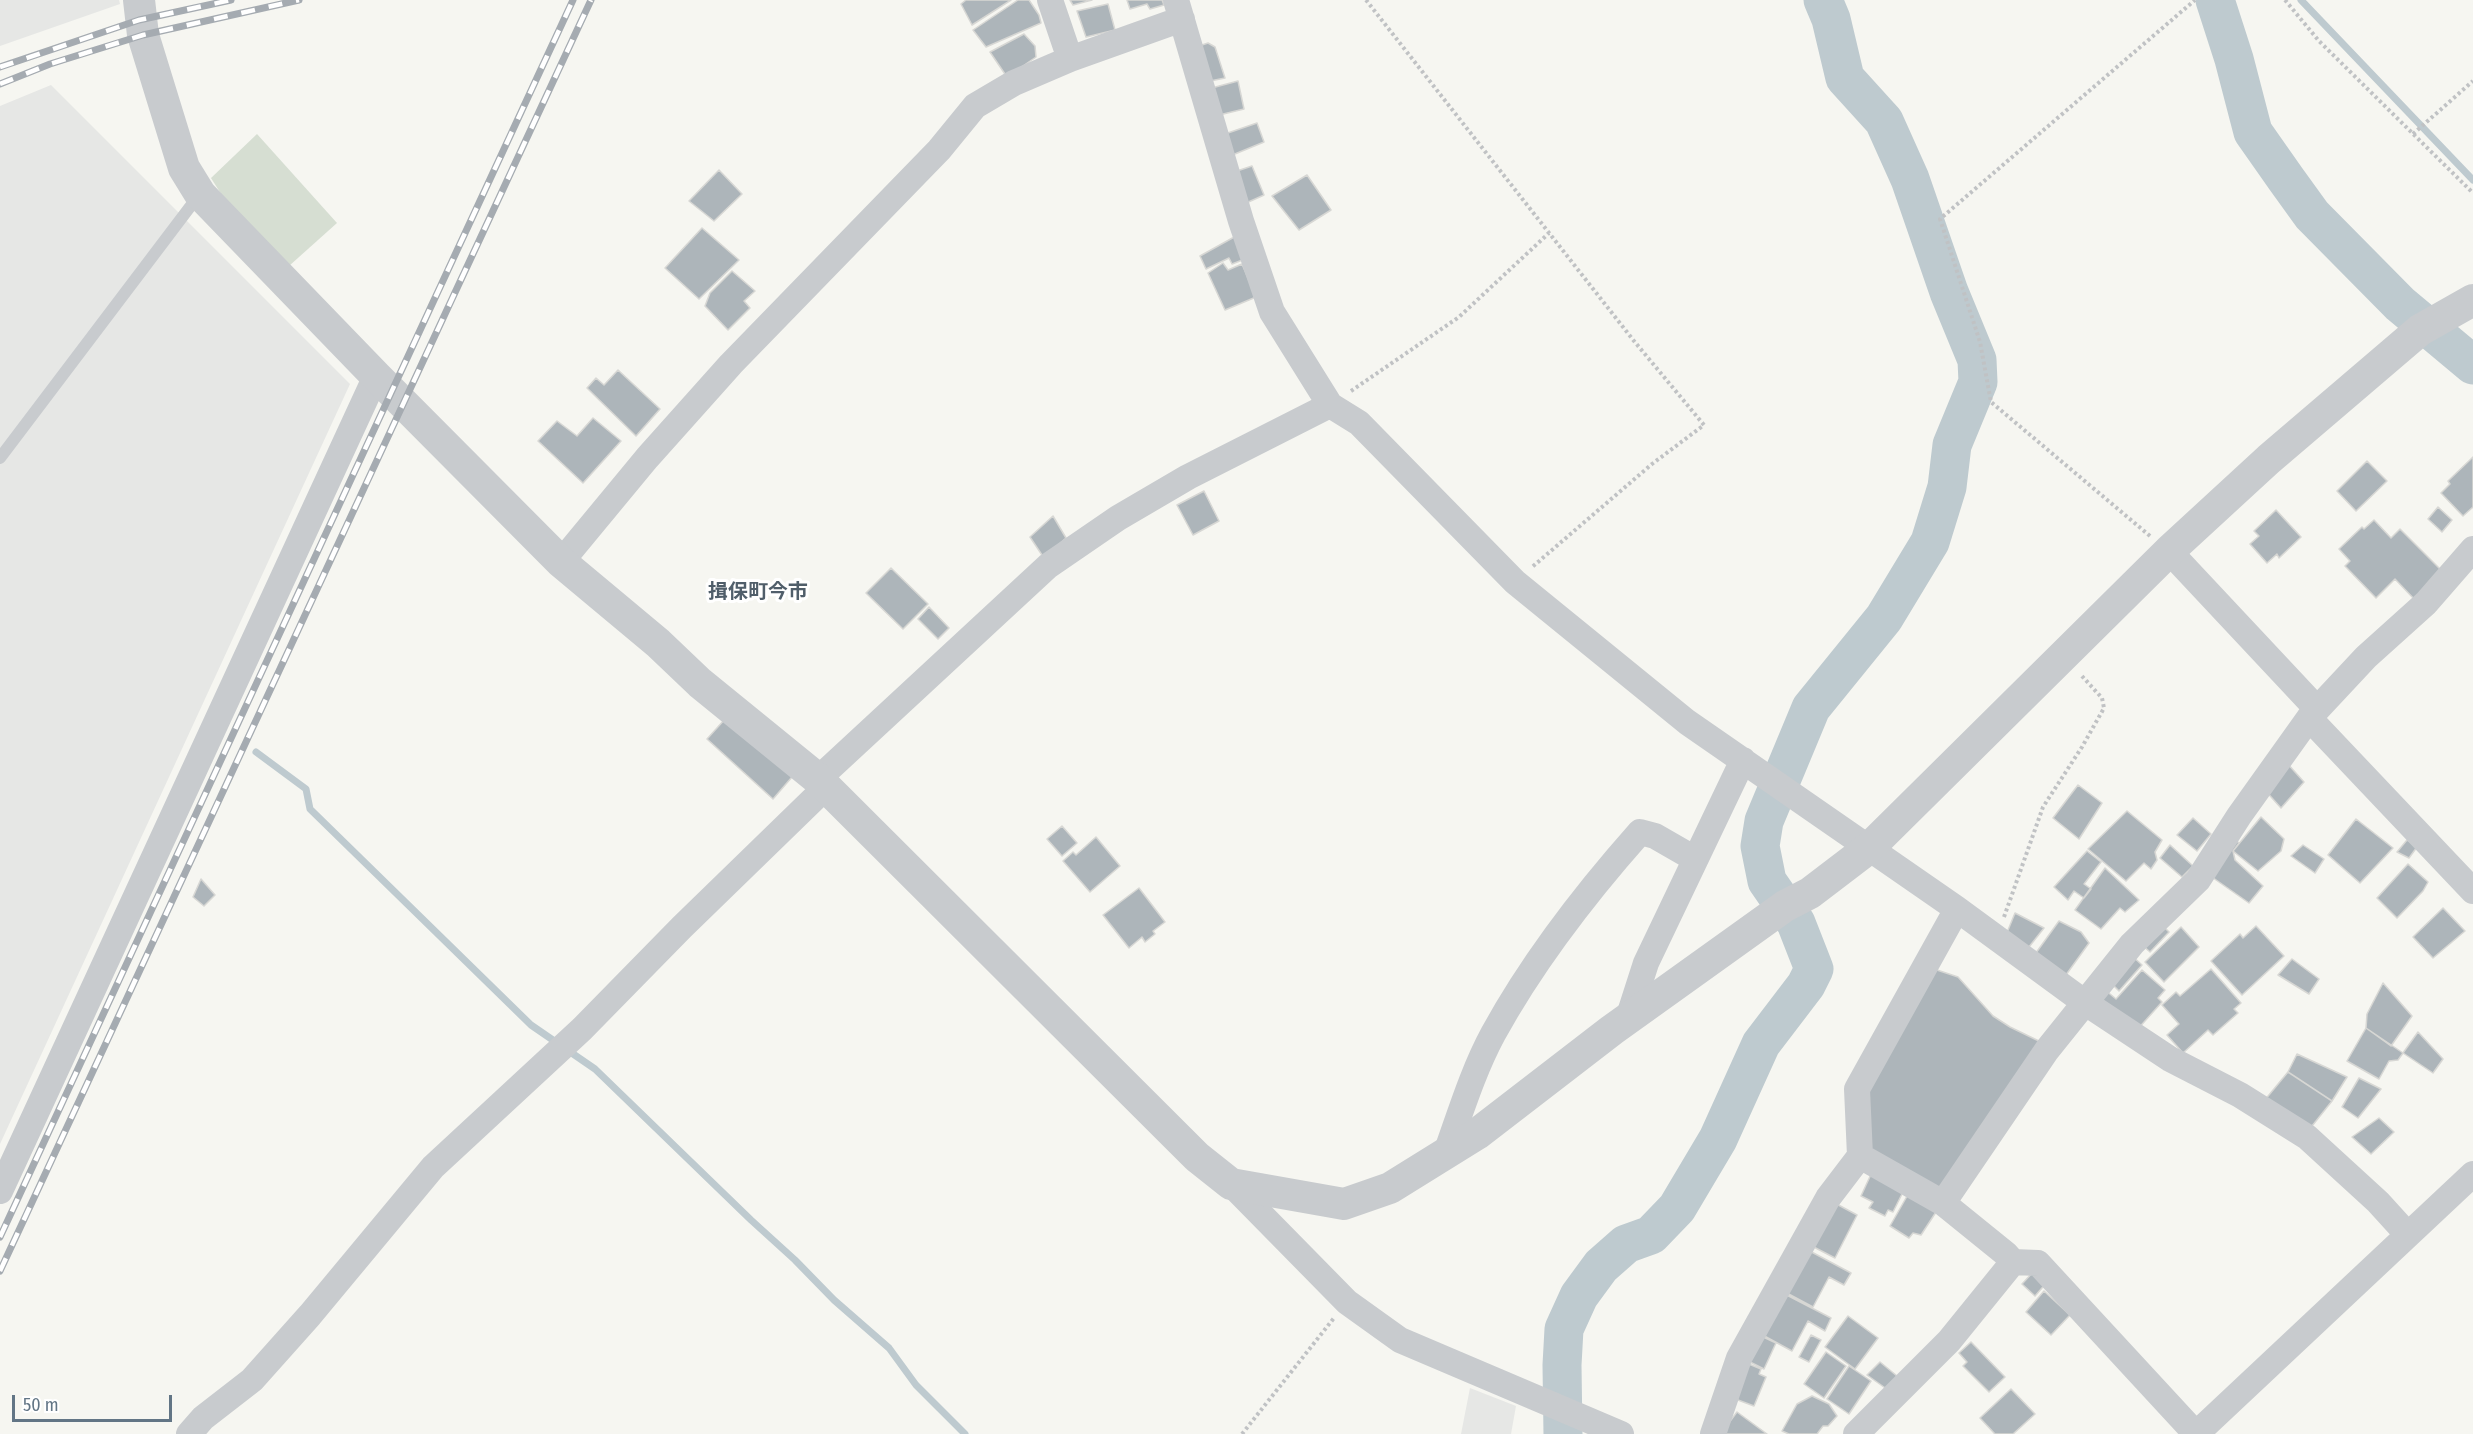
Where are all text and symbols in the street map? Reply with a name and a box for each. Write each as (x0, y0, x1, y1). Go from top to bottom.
district label: 揖保町今市 (708, 580, 808, 604)
scale bar (15, 1383, 176, 1421)
text: 50 m (23, 1394, 59, 1416)

